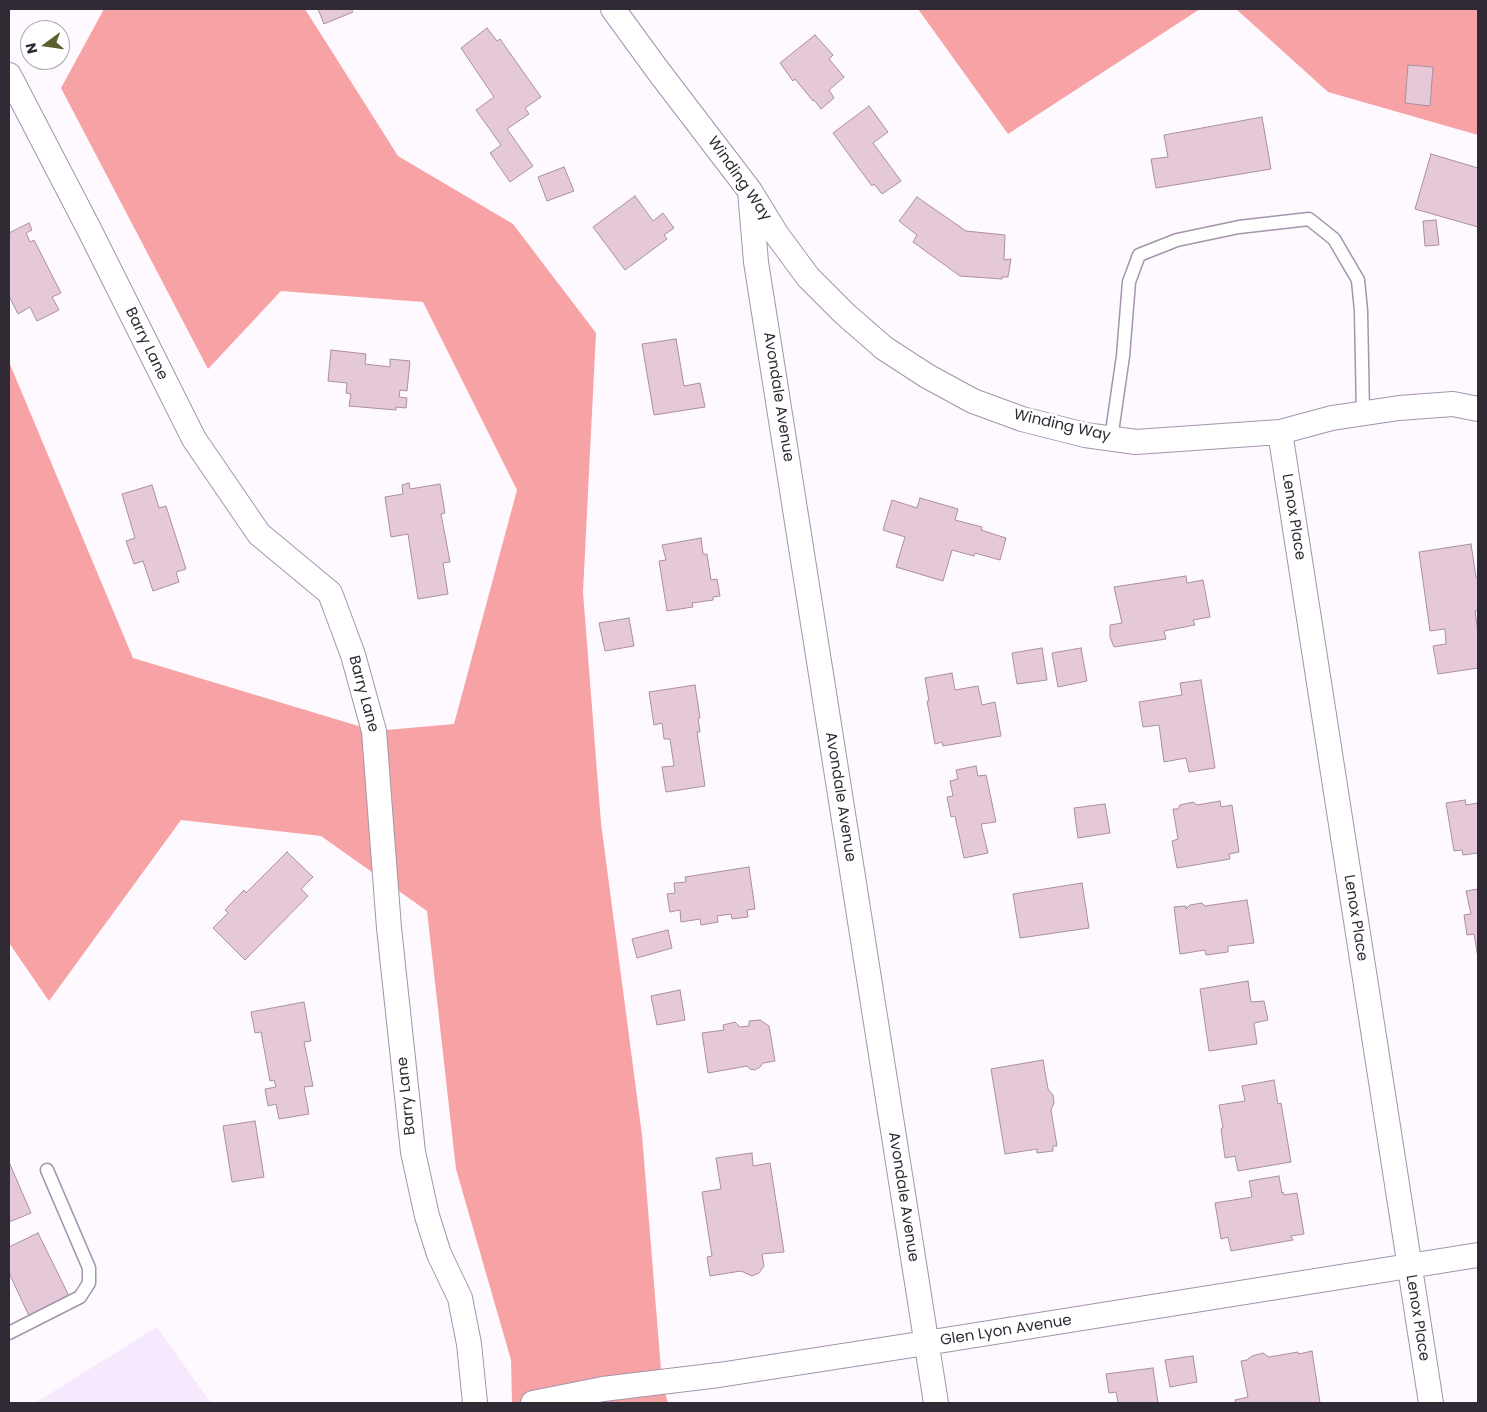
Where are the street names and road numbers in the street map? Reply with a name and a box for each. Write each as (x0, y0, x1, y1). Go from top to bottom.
street label: Winding Way (703, 133, 775, 225)
street label: Barry Lane (121, 305, 171, 383)
street label: Avondale Avenue (759, 331, 797, 463)
street label: Winding Way (1012, 406, 1112, 446)
street label: Lenox Place (1277, 473, 1309, 561)
street label: Barry Lane (344, 654, 382, 734)
street label: Avondale Avenue (821, 731, 859, 863)
street label: Lenox Place (1339, 874, 1371, 962)
street label: Barry Lane (394, 1056, 420, 1136)
street label: Avondale Avenue (884, 1131, 922, 1263)
street label: Lenox Place (1401, 1274, 1433, 1362)
street label: Glen Lyon Avenue (939, 1312, 1073, 1350)

